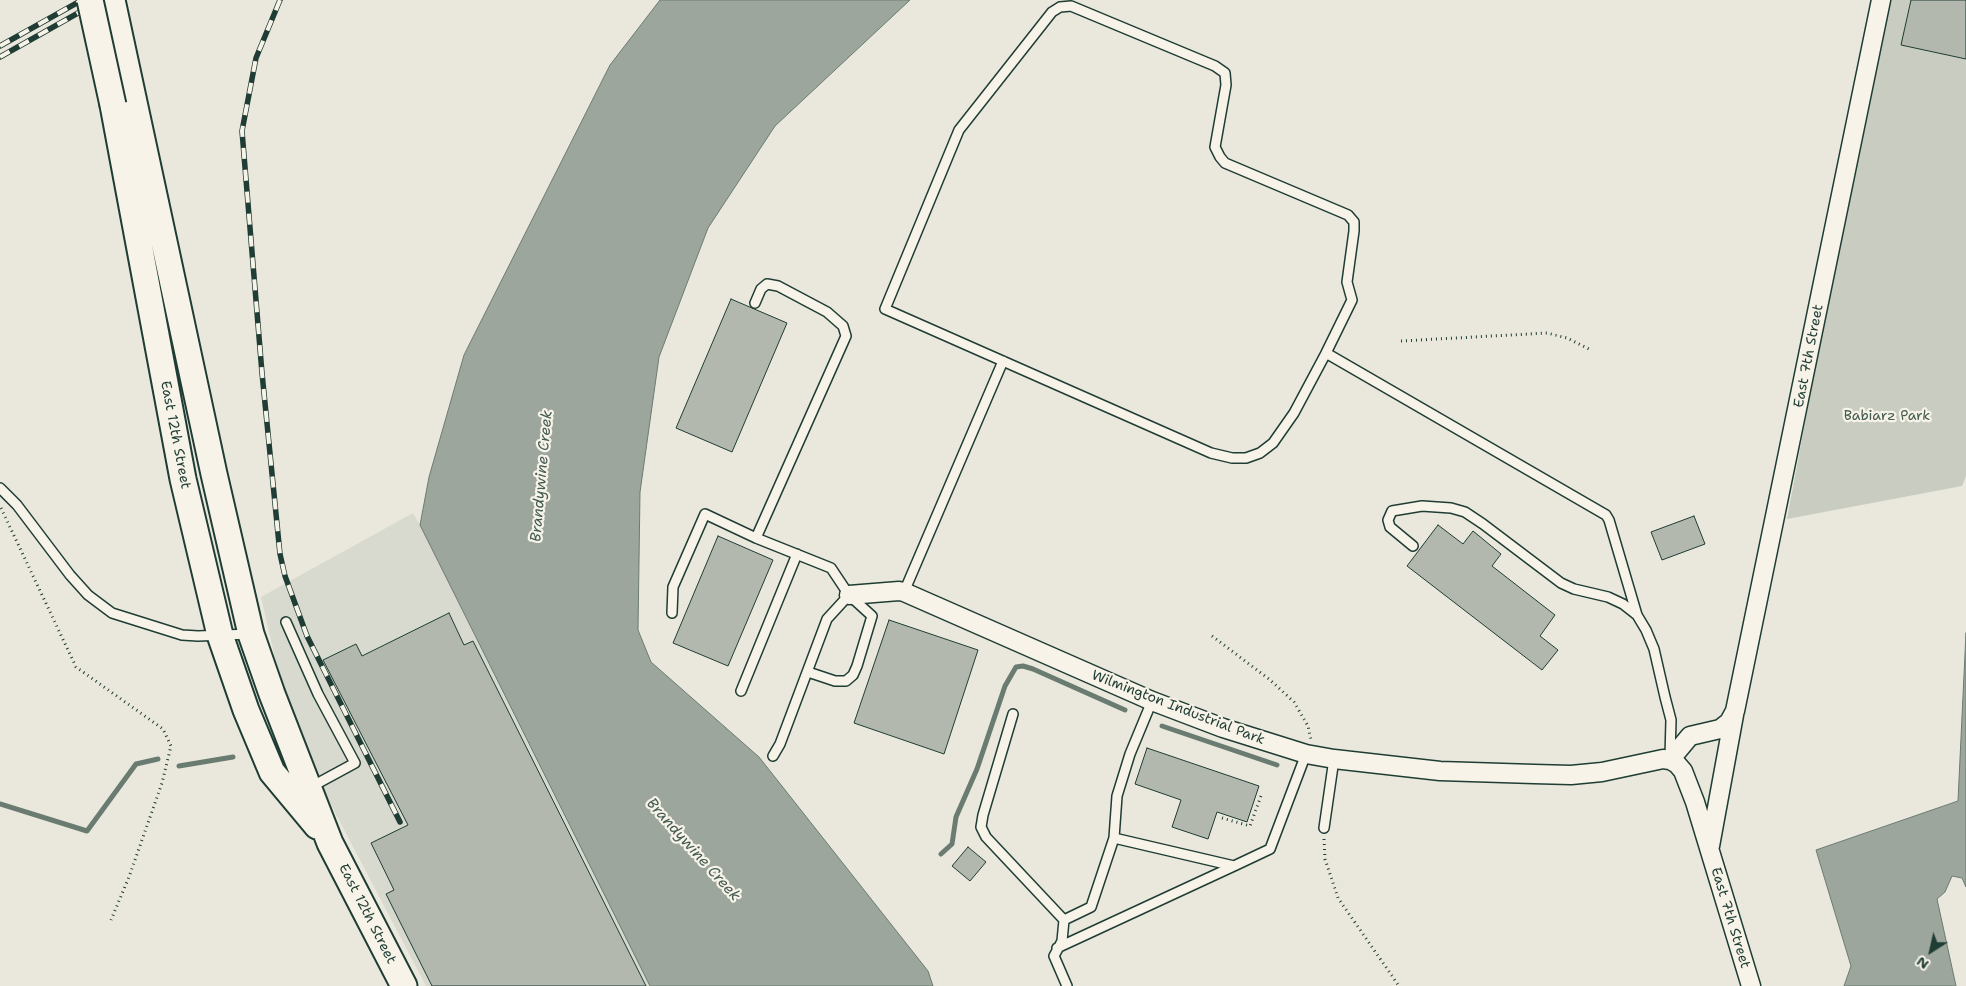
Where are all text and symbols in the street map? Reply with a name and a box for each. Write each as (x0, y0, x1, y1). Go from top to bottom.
street label: East 7th Street (1791, 303, 1827, 409)
street label: East 12th Street (156, 379, 194, 491)
park label: Babiarz Park (1844, 408, 1930, 424)
water label: Brandywine Creek (527, 409, 557, 543)
street label: Wilmington Industrial Park (1089, 667, 1267, 749)
water label: Brandywine Creek (642, 795, 744, 905)
street label: East 12th Street (335, 861, 399, 967)
street label: East 7th Street (1707, 865, 1753, 971)
north arrow (1906, 926, 1956, 976)
text: N (1913, 953, 1932, 974)

